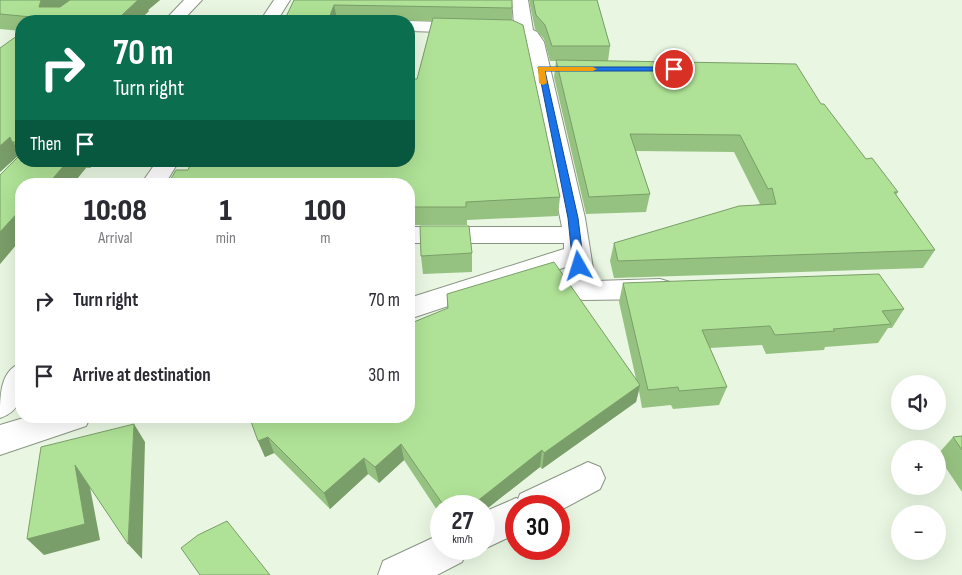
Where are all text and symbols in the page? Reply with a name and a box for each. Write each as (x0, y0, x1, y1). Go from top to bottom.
text: 70 m (113, 32, 173, 75)
icon: right (30, 35, 95, 100)
pin (653, 48, 695, 90)
icon: arrive (660, 55, 688, 83)
text: Turn right (113, 75, 184, 102)
icon: arrive (71, 130, 99, 158)
text: Then (30, 133, 61, 156)
text: 10:08 (84, 193, 147, 229)
text: 1 (220, 193, 232, 229)
text: 100 (305, 193, 346, 229)
text: Arrival (98, 229, 133, 248)
text: min (216, 229, 236, 248)
text: m (320, 229, 331, 248)
position arrow (552, 239, 604, 291)
icon: right (30, 287, 58, 315)
text: Turn right (73, 289, 138, 312)
text: 70 m (369, 289, 400, 312)
icon: arrive (30, 362, 58, 390)
text: Arrive at destination (73, 364, 211, 387)
text: 30 m (368, 364, 400, 387)
map controls (891, 375, 946, 560)
button: sound (891, 375, 946, 430)
button: + (891, 440, 946, 495)
speed limit sign: 30 (505, 495, 570, 560)
button: − (891, 505, 946, 560)
text: 27 (452, 506, 473, 537)
text: km/h (452, 532, 473, 547)

